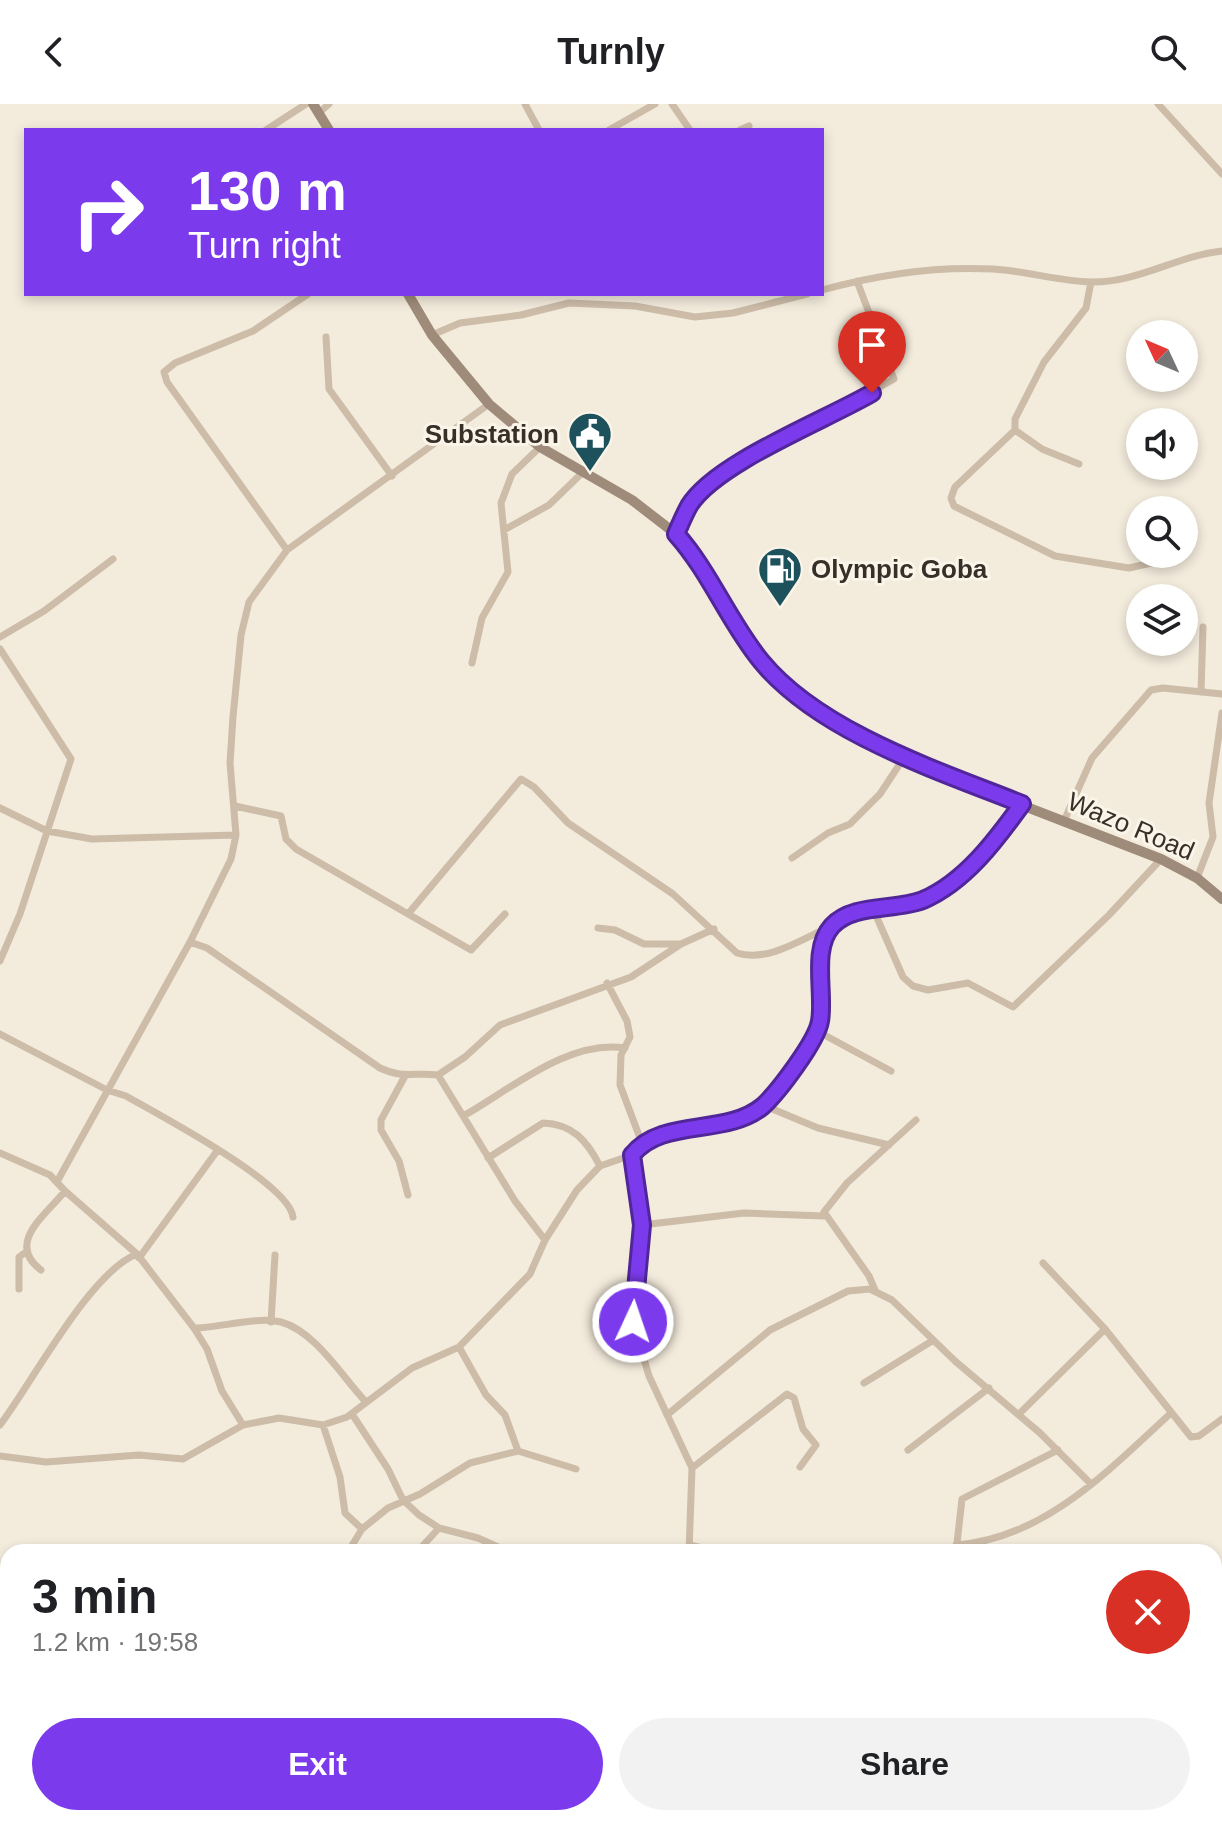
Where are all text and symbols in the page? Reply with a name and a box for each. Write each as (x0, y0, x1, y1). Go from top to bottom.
icon: back (32, 30, 76, 74)
icon: search (1146, 30, 1190, 74)
text: Turnly (557, 31, 665, 72)
text: 130 m (188, 159, 347, 222)
icon: right (56, 160, 160, 264)
text: Turn right (188, 225, 341, 266)
pin (838, 311, 906, 393)
north arrow (1126, 320, 1198, 392)
map controls (1126, 320, 1198, 656)
icon: arrive (850, 323, 894, 367)
button: sound (1126, 408, 1198, 480)
public building icon: Substation (566, 410, 614, 473)
place label: Substation (425, 419, 559, 449)
button: search (1126, 496, 1198, 568)
fuel station icon: Olympic Goba (756, 545, 804, 608)
place label: Olympic Goba (811, 554, 988, 584)
button: layers (1126, 584, 1198, 656)
street label: Wazo Road (1063, 786, 1199, 866)
position arrow (591, 1280, 675, 1364)
text: 3 min (32, 1570, 157, 1623)
button: close (1106, 1570, 1190, 1654)
text: 1.2 km · 19:58 (32, 1627, 198, 1657)
button: Exit (32, 1718, 603, 1810)
button: Share (619, 1718, 1190, 1810)

